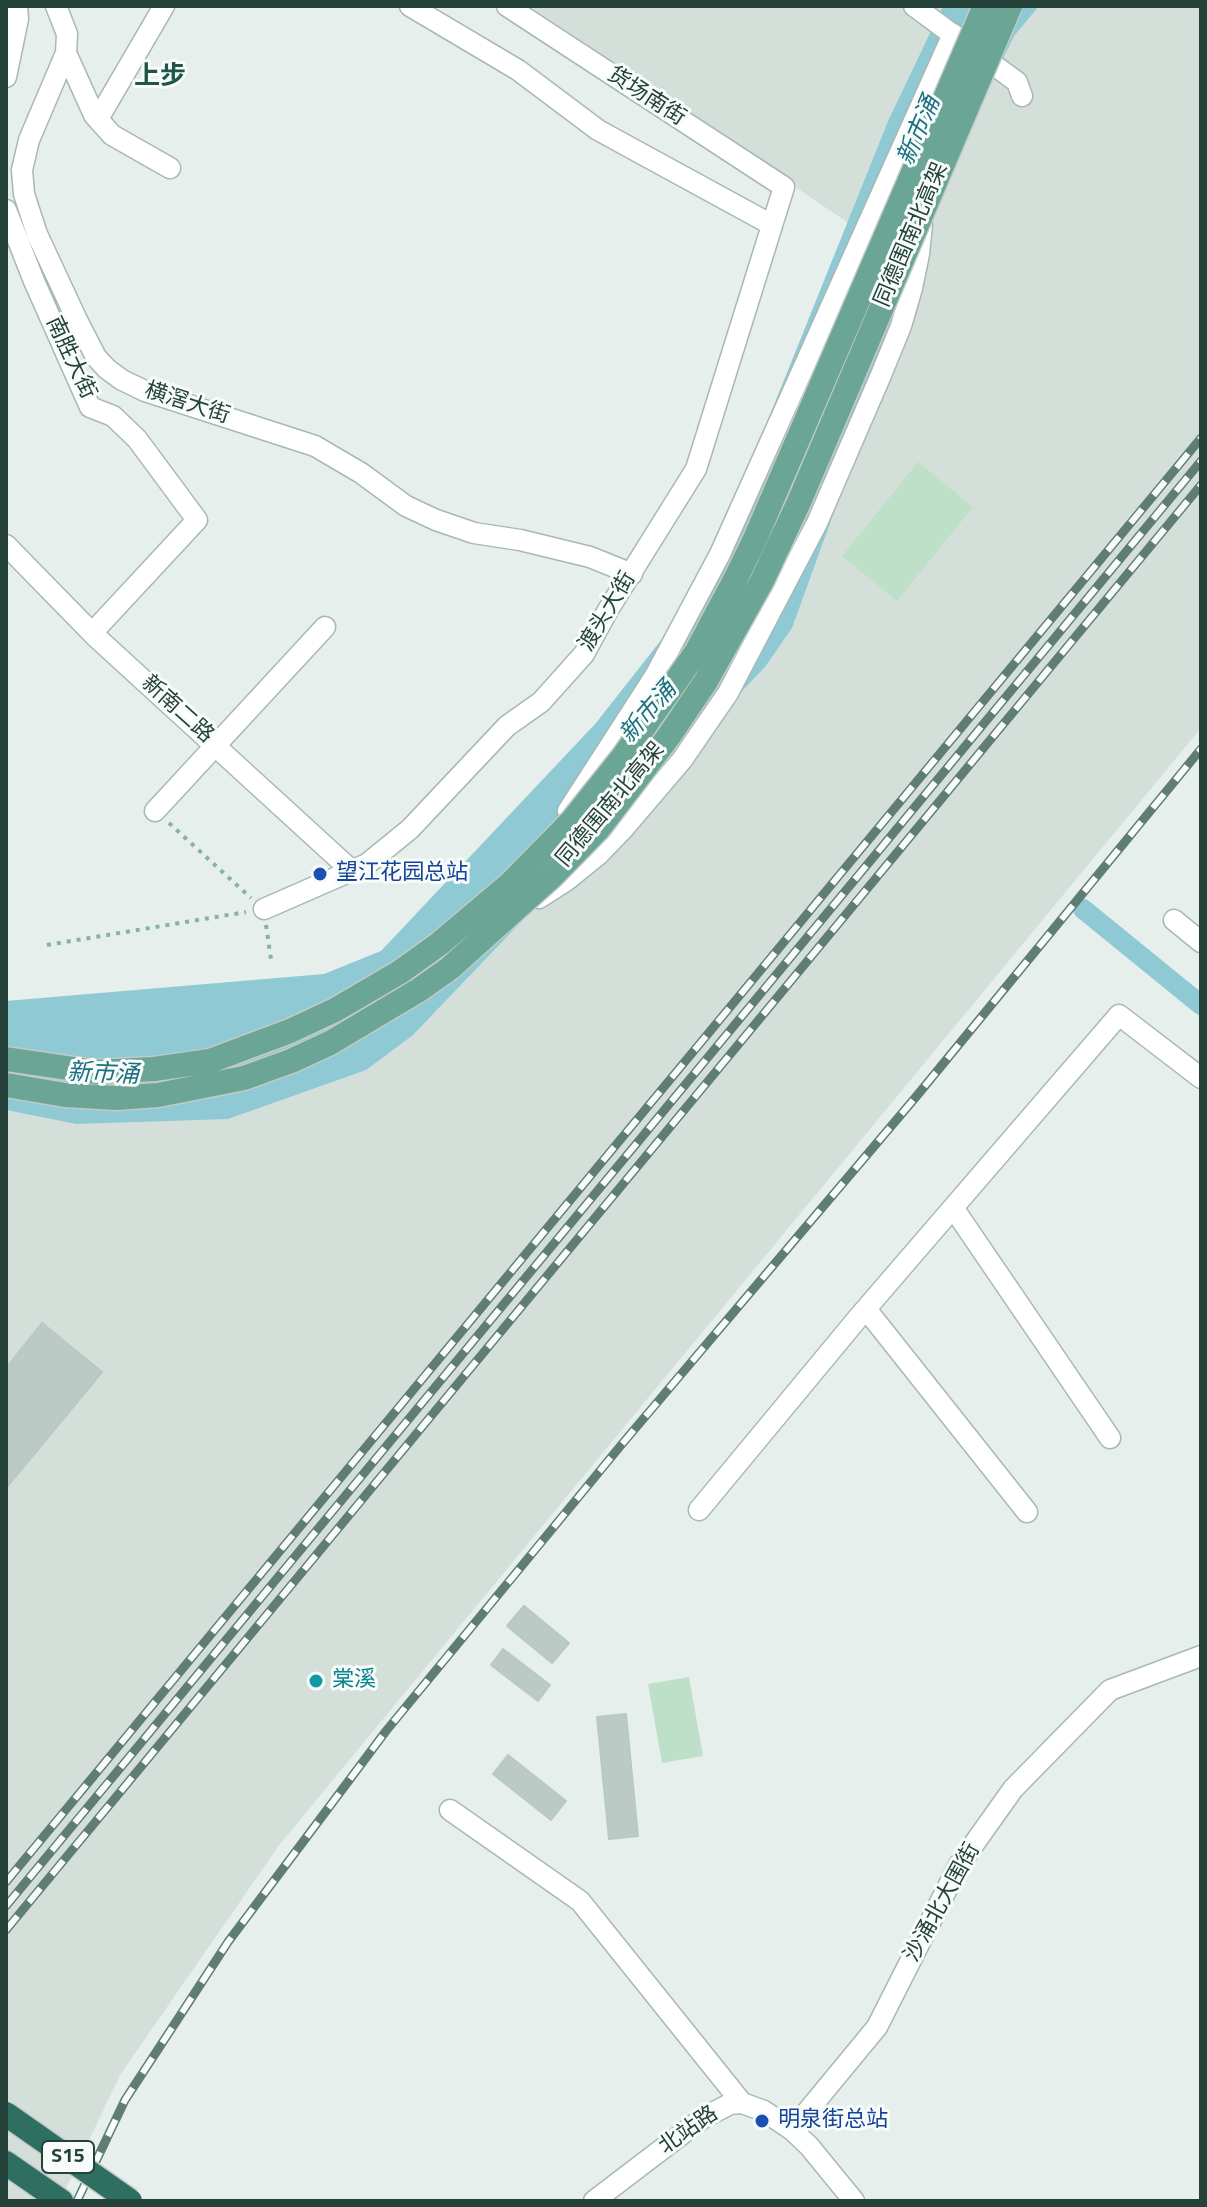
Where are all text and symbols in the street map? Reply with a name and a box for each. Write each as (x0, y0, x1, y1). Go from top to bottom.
district label: 上步 (134, 62, 186, 94)
street label: 货场南街 (602, 62, 690, 132)
water label: 新市涌 (893, 92, 947, 170)
street label: 同德围南北高架 (870, 159, 954, 311)
street label: 南胜大街 (39, 313, 101, 403)
street label: 横滘大街 (141, 378, 233, 430)
street label: 渡头大街 (574, 567, 642, 657)
street label: 新南二路 (135, 671, 219, 749)
water label: 新市涌 (615, 676, 683, 750)
street label: 同德围南北高架 (551, 738, 671, 872)
place label: 望江花园总站 (336, 861, 468, 887)
marker: 望江花园总站 (311, 865, 329, 883)
water label: 新市涌 (67, 1059, 139, 1091)
place label: 棠溪 (332, 1668, 376, 1694)
marker: 棠溪 (307, 1672, 325, 1690)
street label: 沙涌北大围街 (899, 1839, 987, 1967)
street label: 北站路 (654, 2101, 724, 2161)
place label: 明泉街总站 (778, 2108, 888, 2134)
marker: 明泉街总站 (753, 2112, 771, 2130)
road number: S15 (42, 2141, 94, 2173)

